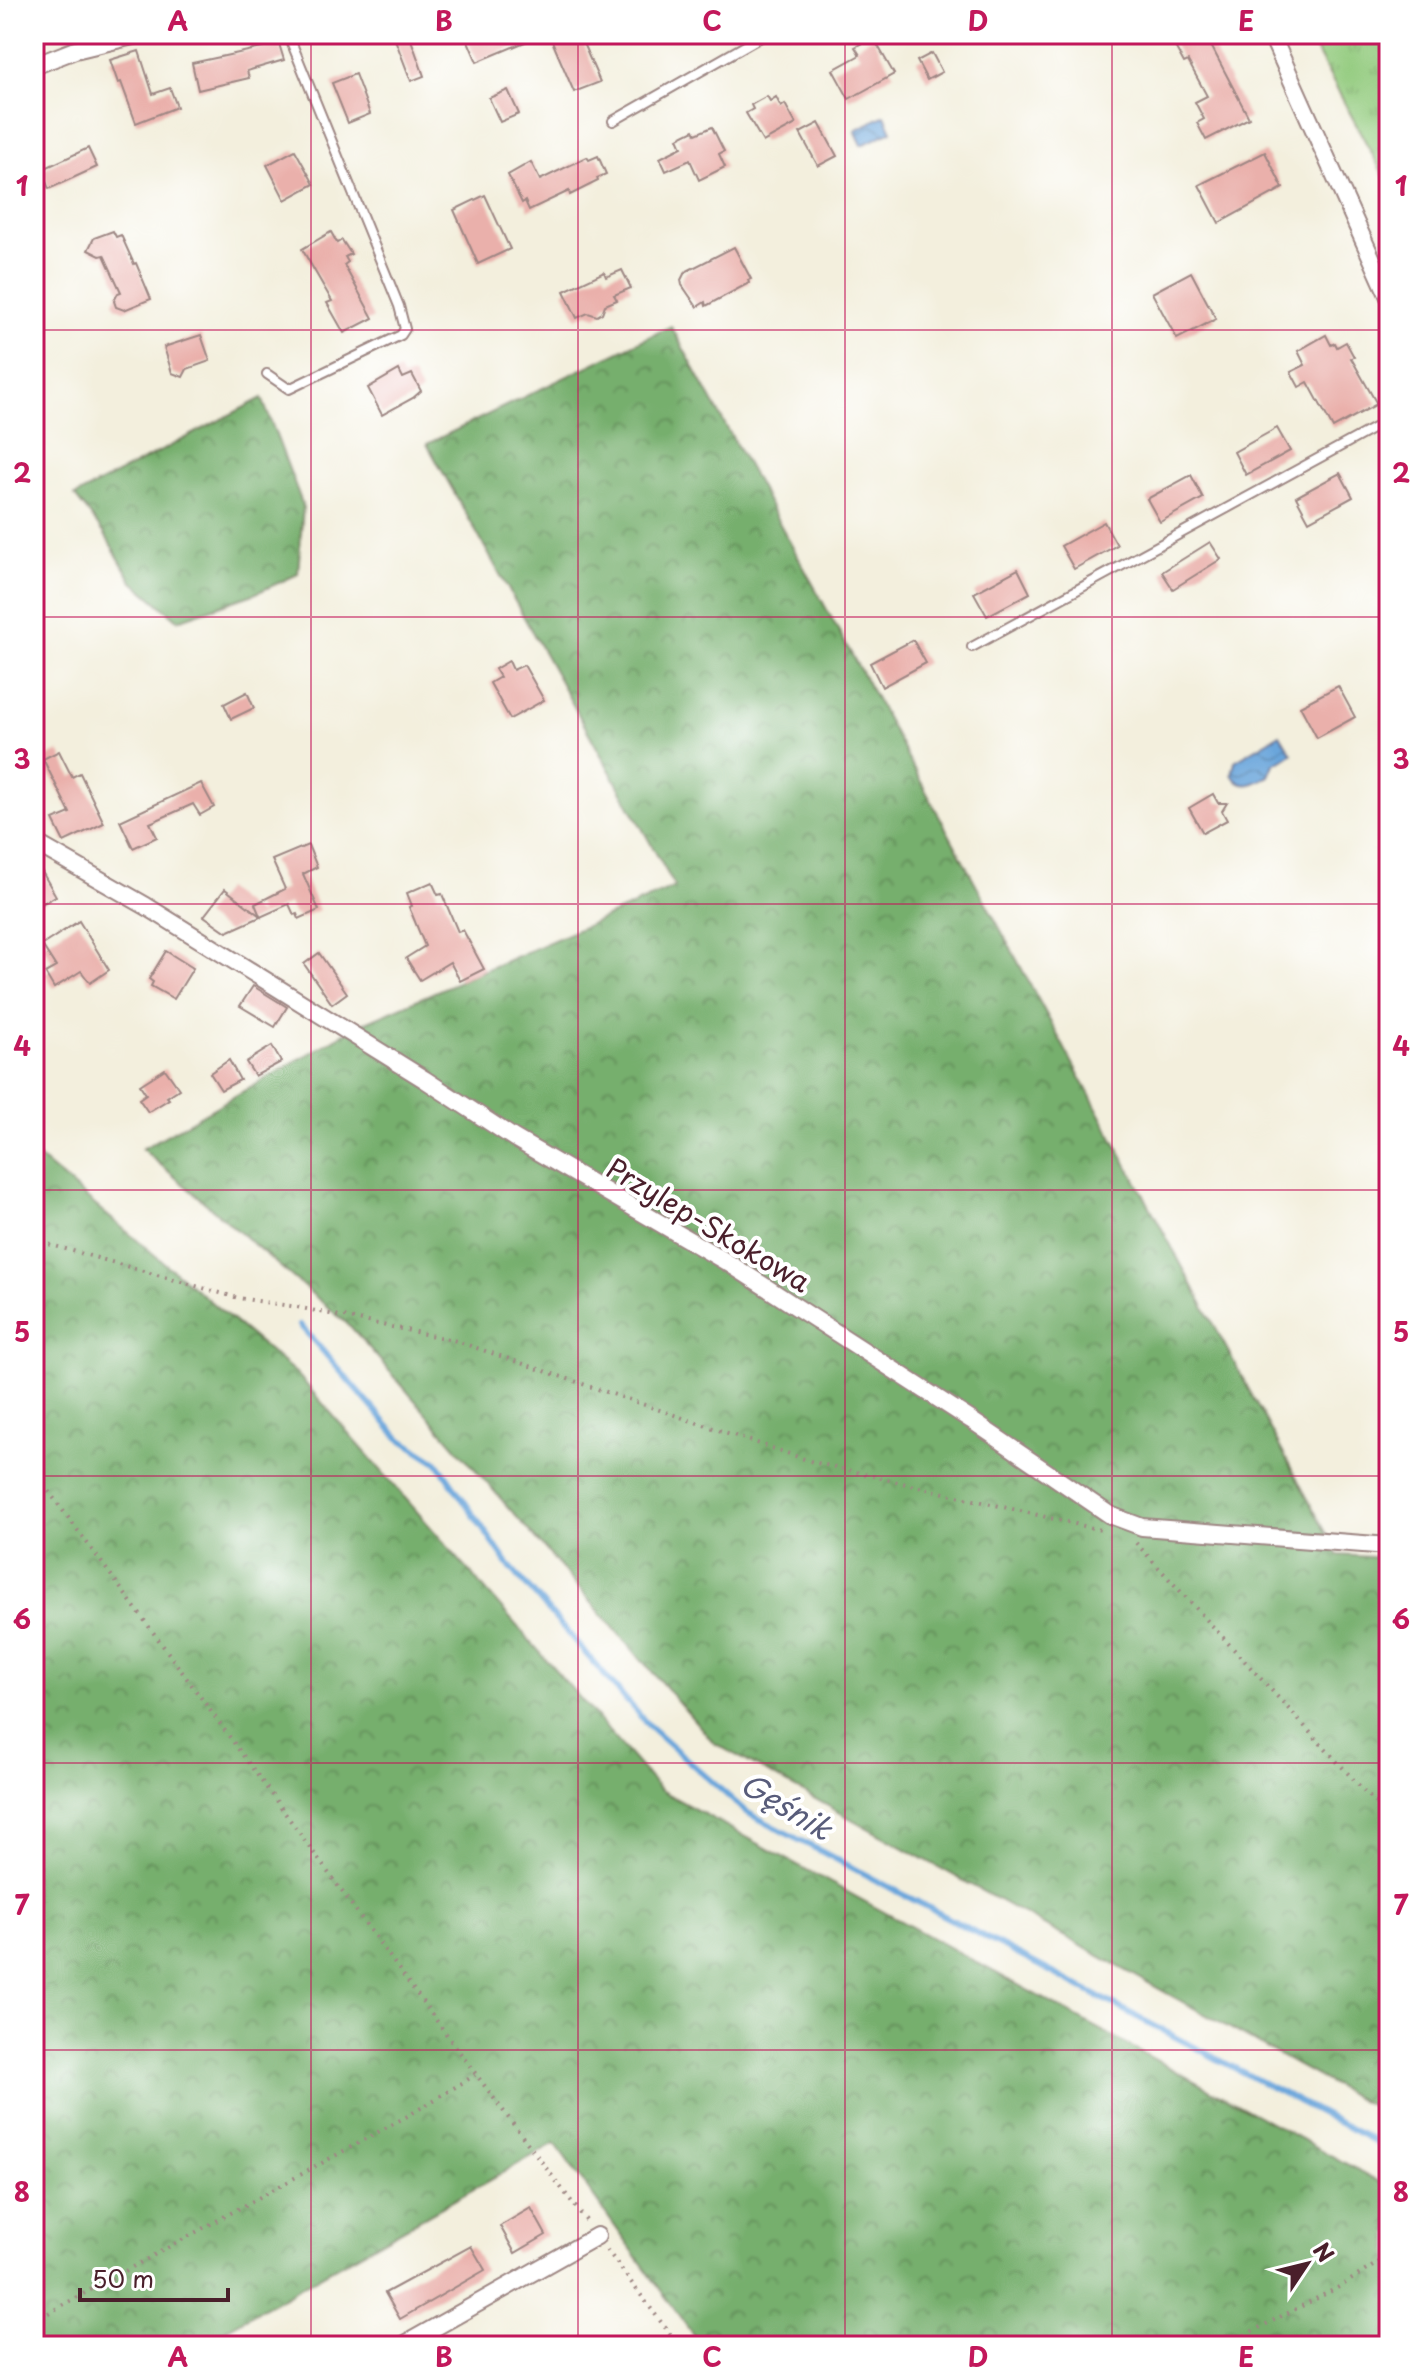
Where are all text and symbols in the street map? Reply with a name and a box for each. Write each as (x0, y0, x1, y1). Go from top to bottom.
text: A (168, 1, 188, 40)
text: B (435, 1, 453, 40)
text: C (702, 1, 722, 40)
text: D (968, 1, 988, 40)
text: E (1238, 1, 1254, 40)
text: 1 (16, 166, 28, 205)
text: 1 (1395, 166, 1407, 205)
text: 2 (13, 453, 31, 492)
text: 2 (1392, 453, 1410, 492)
text: 3 (13, 739, 31, 778)
text: 3 (1392, 739, 1410, 778)
text: 4 (13, 1026, 31, 1065)
text: 4 (1392, 1026, 1410, 1065)
street label: Przylep-Skokowa (599, 1146, 820, 1302)
text: 5 (14, 1312, 30, 1351)
text: 5 (1393, 1312, 1409, 1351)
text: 6 (13, 1599, 31, 1638)
text: 6 (1392, 1599, 1410, 1638)
water label: Gęśnik (733, 1760, 843, 1851)
text: 7 (15, 1885, 30, 1924)
text: 7 (1394, 1885, 1409, 1924)
text: 8 (14, 2172, 30, 2211)
text: 8 (1393, 2172, 1409, 2211)
north arrow (1267, 2224, 1347, 2304)
text: N (1306, 2235, 1343, 2268)
scale bar (80, 2252, 228, 2302)
text: 50 m (92, 2260, 154, 2296)
text: A (168, 2337, 188, 2376)
text: B (435, 2337, 453, 2376)
text: C (702, 2337, 722, 2376)
text: D (968, 2337, 988, 2376)
text: E (1238, 2337, 1254, 2376)

